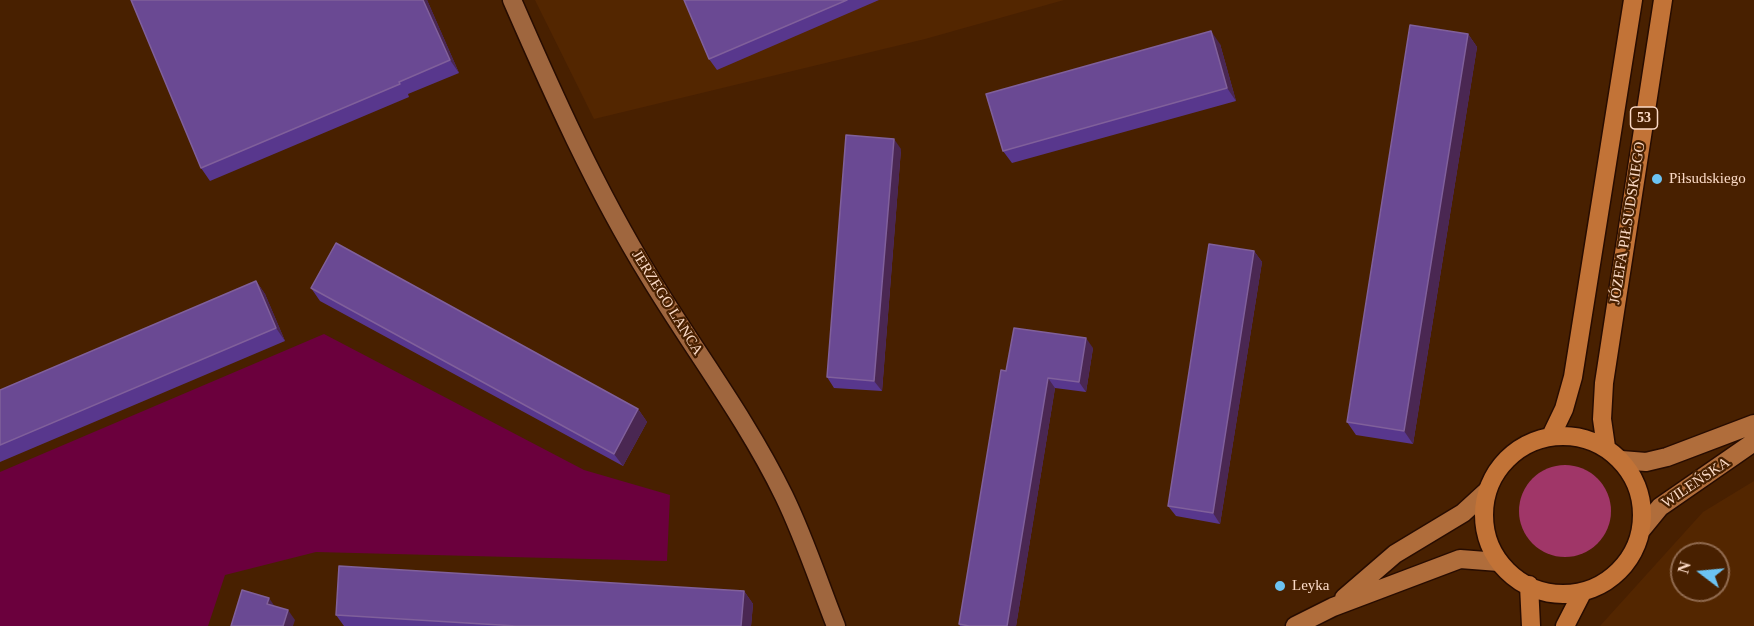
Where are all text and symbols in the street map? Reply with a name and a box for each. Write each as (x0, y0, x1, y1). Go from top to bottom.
road number: 53 (1630, 107, 1658, 129)
street label: JÓZEFA PIŁSUDSKIEGO (1606, 140, 1650, 306)
place label: Piłsudskiego (1669, 170, 1746, 188)
marker: Piłsudskiego (1650, 172, 1664, 186)
street label: JERZEGO LANCA (627, 247, 707, 359)
street label: WILEŃSKA (1659, 454, 1733, 512)
north arrow (1670, 542, 1730, 602)
text: N (1674, 560, 1694, 575)
place label: Leyka (1292, 577, 1329, 595)
marker: Leyka (1273, 579, 1287, 593)

